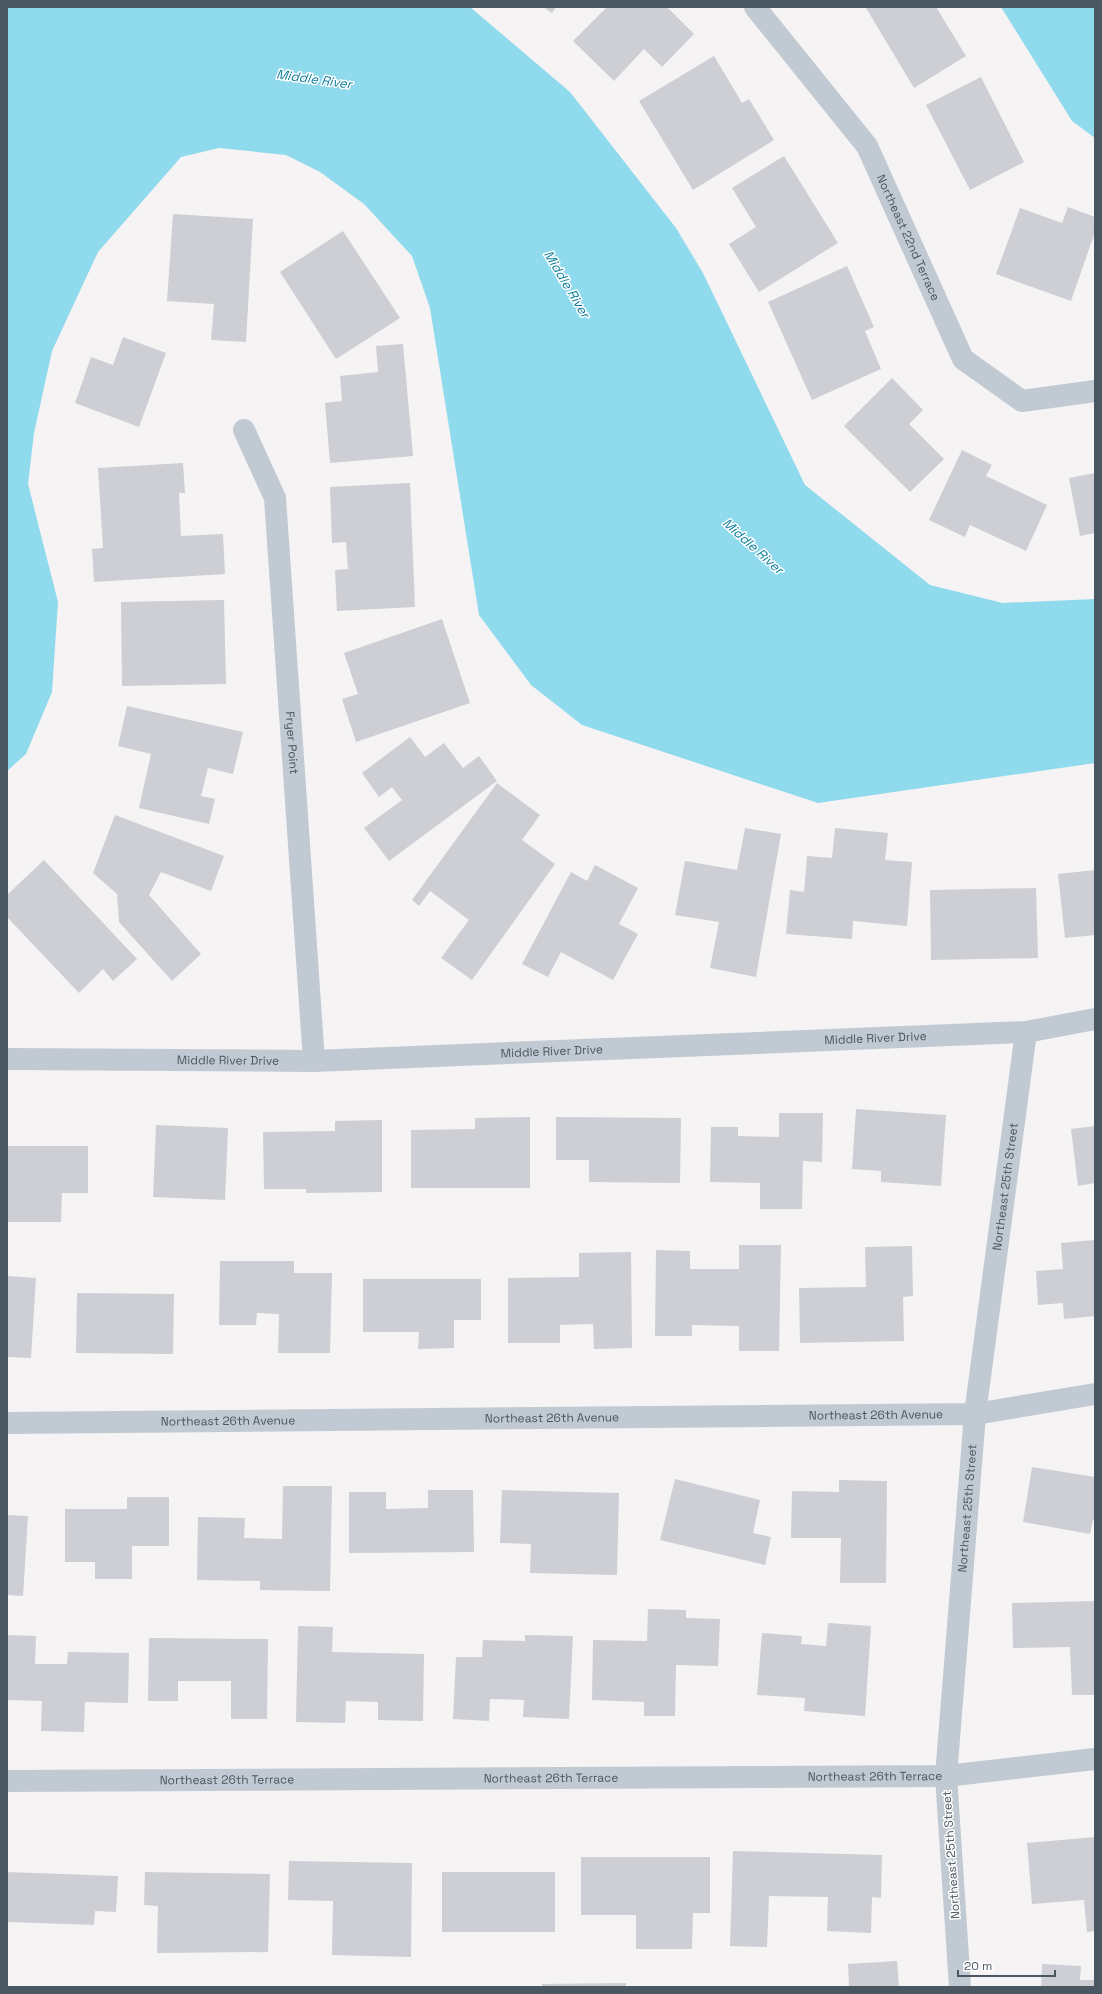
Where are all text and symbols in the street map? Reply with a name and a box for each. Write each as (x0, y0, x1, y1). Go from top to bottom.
water label: Middle River (275, 65, 355, 93)
street label: Northeast 22nd Terrace (873, 172, 944, 303)
water label: Middle River (540, 247, 595, 323)
water label: Middle River (719, 514, 789, 579)
street label: Fryer Point (282, 711, 302, 775)
street label: Middle River Drive (824, 1028, 927, 1048)
street label: Middle River Drive (500, 1041, 603, 1061)
street label: Middle River Drive (177, 1052, 279, 1069)
street label: Northeast 25th Street (989, 1122, 1022, 1252)
street label: Northeast 26th Avenue (809, 1406, 943, 1424)
street label: Northeast 26th Avenue (485, 1409, 619, 1427)
street label: Northeast 26th Avenue (161, 1412, 295, 1430)
street label: Northeast 25th Street (954, 1444, 981, 1573)
street label: Northeast 26th Terrace (808, 1768, 942, 1785)
street label: Northeast 26th Terrace (484, 1770, 618, 1786)
street label: Northeast 26th Terrace (160, 1771, 294, 1788)
street label: Northeast 25th Street (939, 1790, 963, 1920)
scale bar (958, 1952, 1055, 1978)
text: 20 m (964, 1958, 992, 1974)

